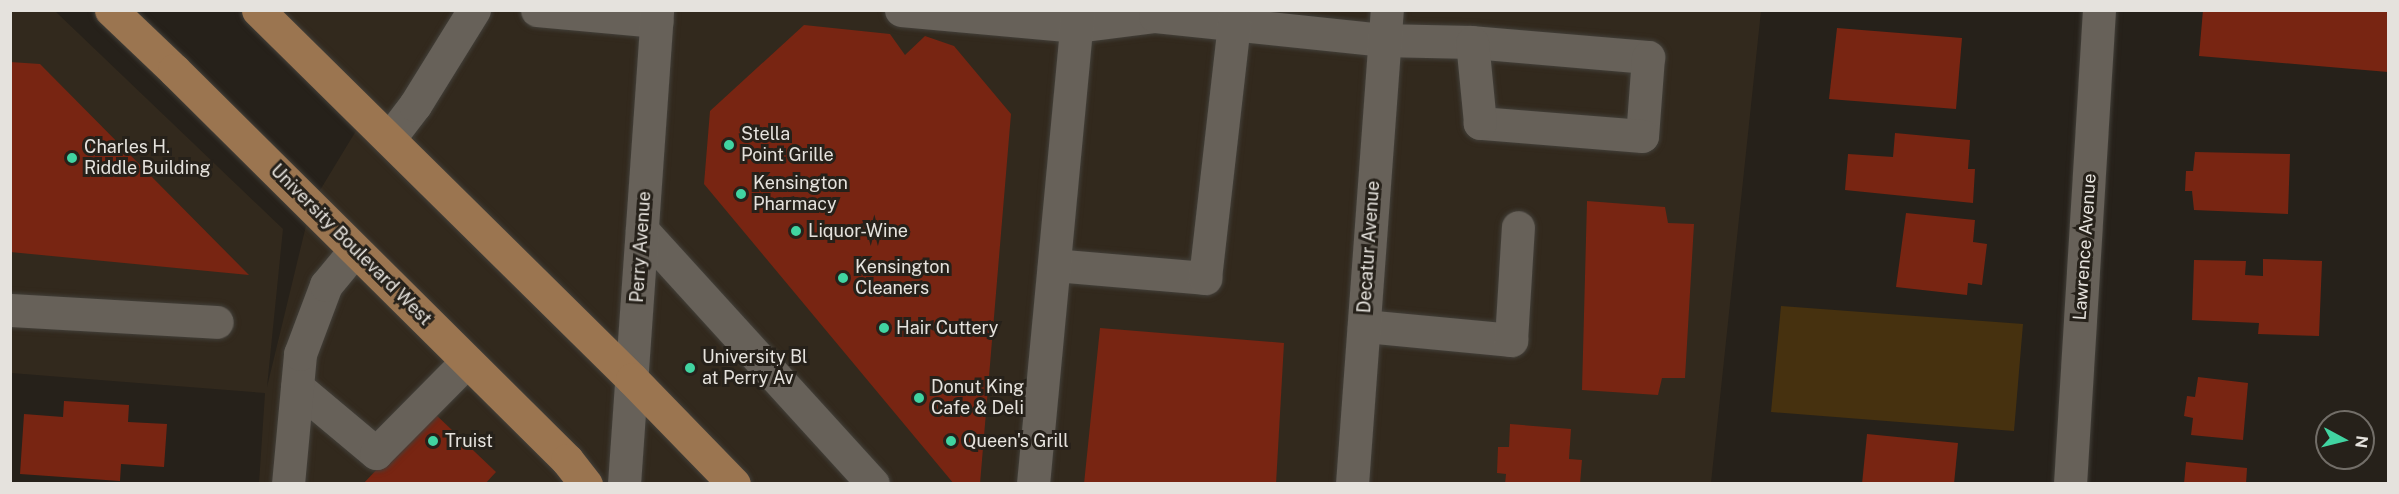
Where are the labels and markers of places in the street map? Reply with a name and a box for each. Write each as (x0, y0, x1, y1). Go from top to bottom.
place label: Stella Point Grille (741, 124, 834, 166)
place label: Charles H. Riddle Building (84, 137, 211, 180)
marker: Stella Point Grille (722, 138, 736, 152)
marker: Charles H. Riddle Building (65, 151, 79, 165)
place label: Kensington Pharmacy (753, 173, 848, 216)
marker: Kensington Pharmacy (734, 187, 748, 201)
place label: Liquor-Wine (808, 220, 908, 242)
marker: Liquor-Wine (789, 224, 803, 238)
place label: Kensington Cleaners (855, 257, 950, 300)
marker: Kensington Cleaners (836, 271, 850, 285)
place label: Hair Cuttery (896, 317, 998, 339)
marker: Hair Cuttery (877, 321, 891, 335)
place label: University Bl at Perry Av (702, 347, 808, 389)
marker: University Bl at Perry Av (683, 361, 697, 375)
place label: Donut King Cafe & Deli (931, 377, 1024, 420)
marker: Donut King Cafe & Deli (912, 391, 926, 405)
place label: Truist (445, 430, 493, 452)
place label: Queen's Grill (963, 430, 1069, 452)
marker: Truist (426, 434, 440, 448)
marker: Queen's Grill (944, 434, 958, 448)

